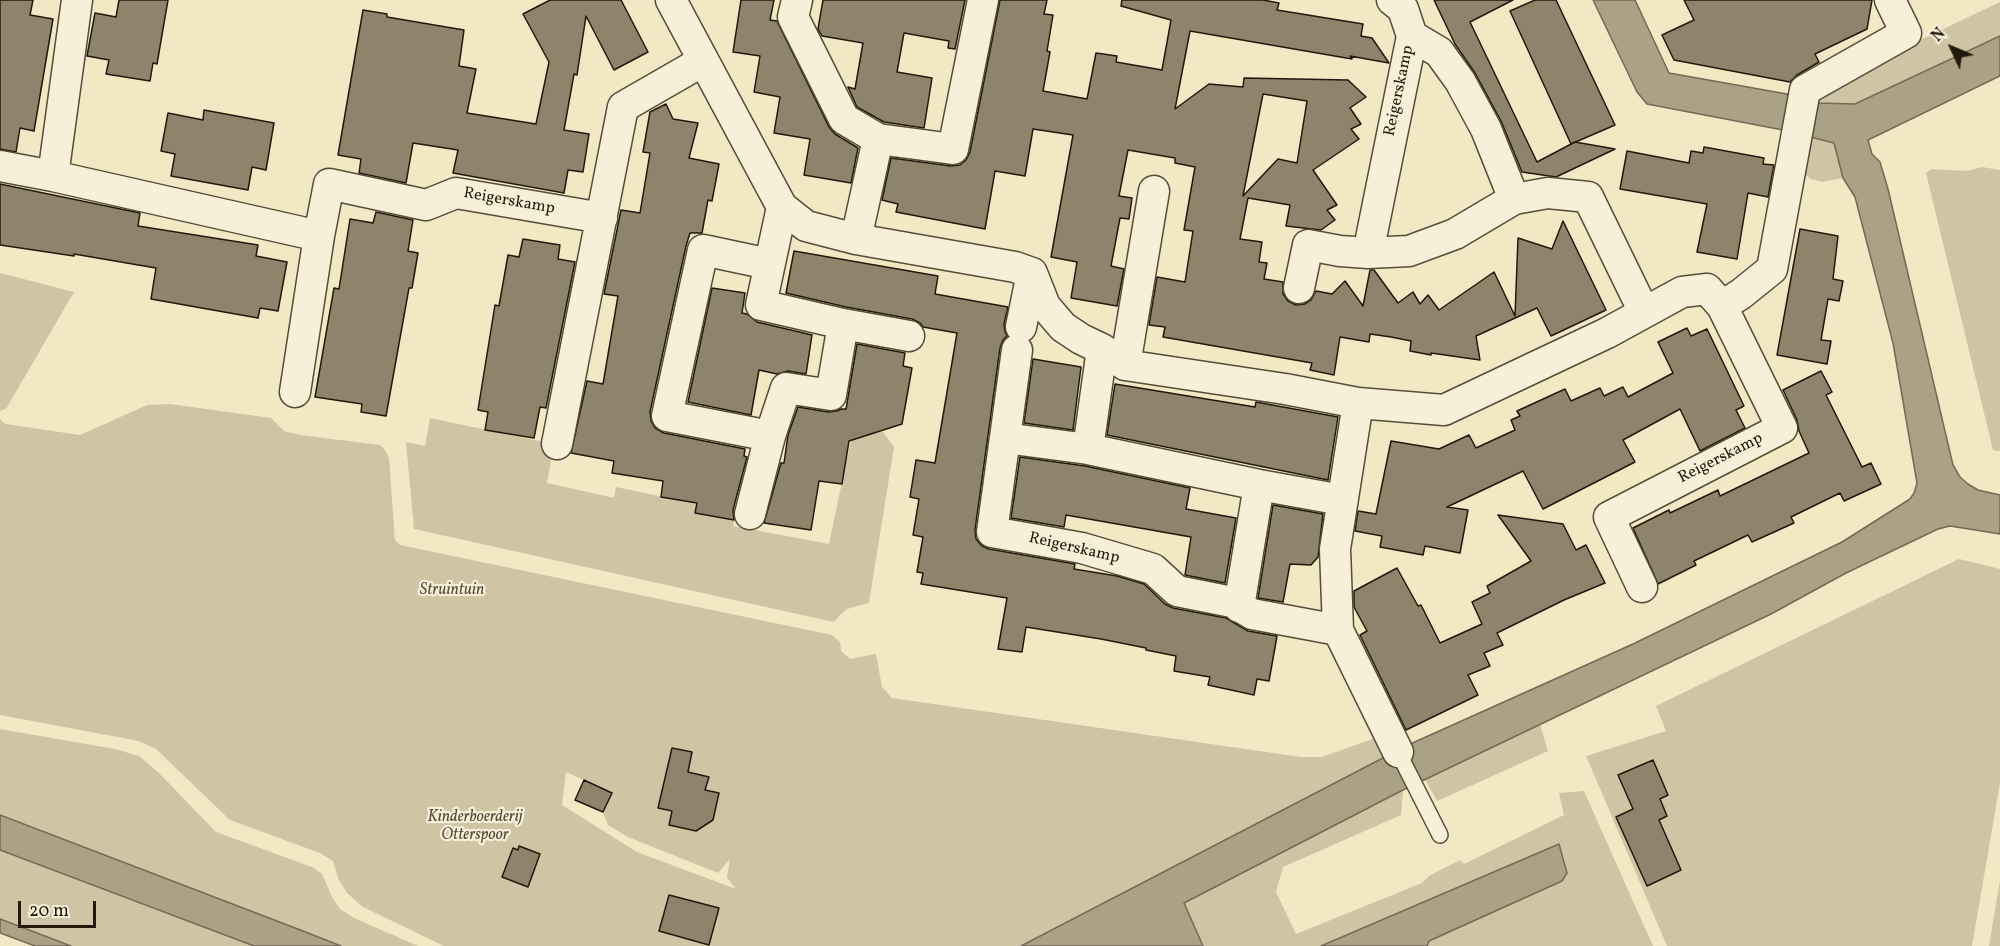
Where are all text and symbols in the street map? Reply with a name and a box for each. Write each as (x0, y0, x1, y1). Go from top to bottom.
north arrow (1922, 18, 1982, 78)
text: N (1927, 24, 1951, 47)
street label: Reigerskamp (1381, 44, 1419, 138)
street label: Reigerskamp (462, 185, 556, 219)
street label: Reigerskamp (1675, 429, 1767, 489)
street label: Reigerskamp (1027, 529, 1121, 569)
park label: Struintuin (420, 581, 484, 601)
park label: Kinderboerderij Otterspoor (428, 808, 522, 846)
scale bar (21, 889, 99, 927)
text: 20 m (29, 899, 69, 924)

